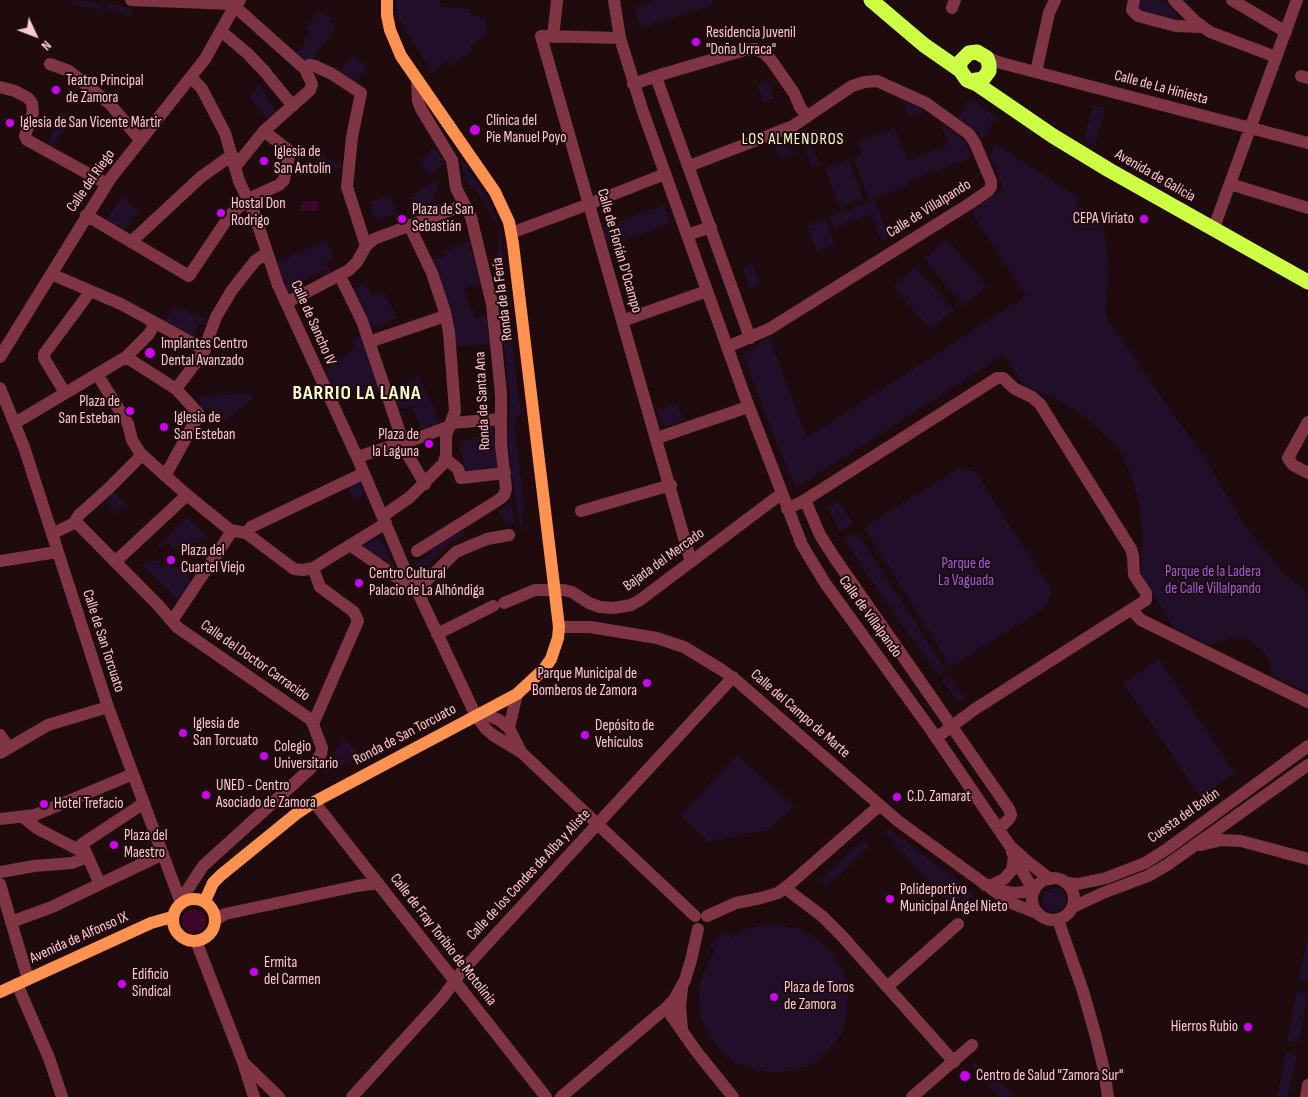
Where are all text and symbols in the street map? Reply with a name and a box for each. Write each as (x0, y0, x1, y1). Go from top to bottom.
north arrow (10, 10, 60, 60)
place label: Residencia Juvenil "Doña Urraca" (706, 24, 796, 59)
marker: Residencia Juvenil "Doña Urraca" (690, 36, 702, 48)
text: N (38, 37, 55, 54)
street label: Calle de La Hiniesta (1112, 67, 1210, 109)
place label: Teatro Principal de Zamora (66, 72, 144, 107)
marker: Teatro Principal de Zamora (50, 84, 62, 96)
place label: Clínica del Pie Manuel Poyo (486, 112, 566, 147)
place label: Iglesia de San Vicente Mártir (20, 114, 162, 132)
marker: Iglesia de San Vicente Mártir (4, 117, 16, 129)
marker: Clínica del Pie Manuel Poyo (468, 123, 482, 137)
district label: LOS ALMENDROS (740, 130, 846, 150)
place label: Iglesia de San Antolín (274, 143, 331, 178)
street label: Calle del Riego (63, 146, 119, 216)
street label: Avenida de Galicia (1112, 146, 1198, 206)
marker: Iglesia de San Antolín (258, 155, 270, 167)
street label: Calle de Villalpando (884, 176, 974, 242)
street label: Calle de Florián D'Ocampo (593, 187, 645, 315)
place label: Hostal Don Rodrigo (231, 195, 286, 230)
place label: Plaza de San Sebastián (412, 201, 474, 236)
marker: Hostal Don Rodrigo (215, 207, 227, 219)
place label: CEPA Viriato (1073, 210, 1134, 228)
marker: Plaza de San Sebastián (396, 213, 408, 225)
marker: CEPA Viriato (1138, 213, 1150, 225)
street label: Ronda de la Feria (489, 256, 517, 342)
street label: Calle de Sancho IV (286, 278, 340, 368)
place label: Implantes Centro Dental Avanzado (161, 335, 248, 370)
marker: Implantes Centro Dental Avanzado (143, 346, 157, 360)
street label: Ronda de Santa Ana (471, 351, 495, 451)
district label: BARRIO LA LANA (291, 382, 423, 406)
place label: Plaza de San Esteban (59, 393, 120, 428)
marker: Plaza de San Esteban (124, 405, 136, 417)
place label: Iglesia de San Esteban (174, 409, 235, 444)
marker: Iglesia de San Esteban (158, 421, 170, 433)
place label: Plaza de la Laguna (372, 426, 419, 461)
marker: Plaza de la Laguna (423, 438, 435, 450)
street label: Bajada del Mercado (620, 525, 708, 595)
place label: Plaza del Cuartel Viejo (181, 542, 245, 577)
marker: Plaza del Cuartel Viejo (165, 554, 177, 566)
park label: Parque de La Vaguada (938, 555, 994, 590)
park label: Parque de la Ladera de Calle Villalpando (1165, 563, 1261, 598)
place label: Centro Cultural Palacio de La Alhóndiga (369, 565, 484, 600)
street label: Calle de Villalpando (835, 573, 905, 661)
marker: Centro Cultural Palacio de La Alhóndiga (353, 577, 365, 589)
street label: Calle de San Torcuato (78, 588, 128, 694)
street label: Calle del Doctor Carracido (197, 617, 313, 705)
place label: Parque Municipal de Bomberos de Zamora (532, 665, 637, 700)
street label: Calle del Campo de Marte (747, 666, 853, 762)
marker: Parque Municipal de Bomberos de Zamora (641, 677, 653, 689)
street label: Ronda de San Torcuato (351, 700, 459, 770)
place label: Iglesia de San Torcuato (193, 715, 258, 750)
place label: Depósito de Vehículos (595, 717, 654, 752)
marker: Iglesia de San Torcuato (177, 727, 189, 739)
marker: Depósito de Vehículos (579, 729, 591, 741)
place label: Colegio Universitario (274, 738, 338, 773)
marker: Colegio Universitario (258, 750, 270, 762)
place label: UNED - Centro Asociado de Zamora (216, 777, 316, 812)
street label: Cuesta del Bolón (1145, 785, 1223, 847)
place label: C.D. Zamarat (907, 788, 971, 806)
marker: UNED - Centro Asociado de Zamora (200, 789, 212, 801)
marker: C.D. Zamarat (891, 791, 903, 803)
place label: Hotel Trefacio (54, 795, 124, 813)
marker: Hotel Trefacio (38, 798, 50, 810)
street label: Calle de los Condes de Alba y Aliste (463, 806, 595, 944)
place label: Plaza del Maestro (124, 827, 168, 862)
marker: Plaza del Maestro (108, 839, 120, 851)
street label: Calle de Fray Toribio de Motolinia (386, 870, 500, 1010)
place label: Polideportivo Municipal Ángel Nieto (900, 881, 1008, 916)
marker: Polideportivo Municipal Ángel Nieto (884, 893, 896, 905)
street label: Avenida de Alfonso IX (27, 908, 131, 968)
place label: Ermita del Carmen (264, 954, 321, 989)
place label: Edificio Sindical (132, 966, 171, 1001)
marker: Ermita del Carmen (248, 966, 260, 978)
marker: Edificio Sindical (116, 978, 128, 990)
place label: Plaza de Toros de Zamora (784, 979, 854, 1014)
marker: Plaza de Toros de Zamora (768, 991, 780, 1003)
place label: Hierros Rubio (1171, 1018, 1238, 1036)
marker: Hierros Rubio (1242, 1021, 1254, 1033)
place label: Centro de Salud "Zamora Sur" (976, 1067, 1123, 1085)
marker: Centro de Salud "Zamora Sur" (958, 1069, 972, 1083)

